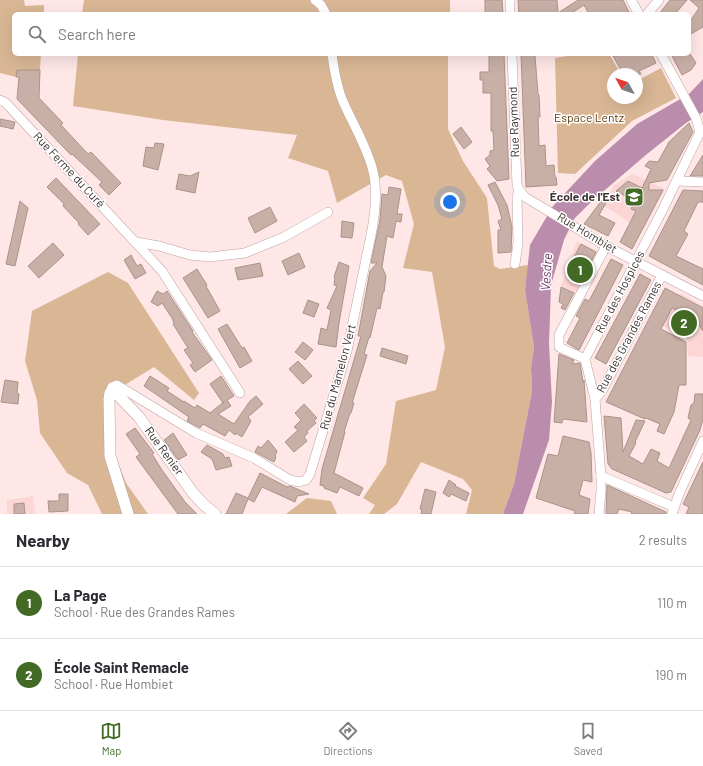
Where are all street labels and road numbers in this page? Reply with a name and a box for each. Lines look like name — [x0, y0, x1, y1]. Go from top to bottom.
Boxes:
street label: Rue Raymond — [505, 86, 521, 158]
street label: Rue Ferme du Curé — [31, 129, 108, 210]
street label: Rue Hombiet — [555, 209, 620, 255]
street label: Rue des Hospices — [591, 248, 647, 335]
street label: Rue des Grandes Rames — [593, 278, 664, 395]
street label: Rue du Mamelon Vert — [316, 322, 358, 431]
street label: Rue Renier — [143, 423, 187, 478]

